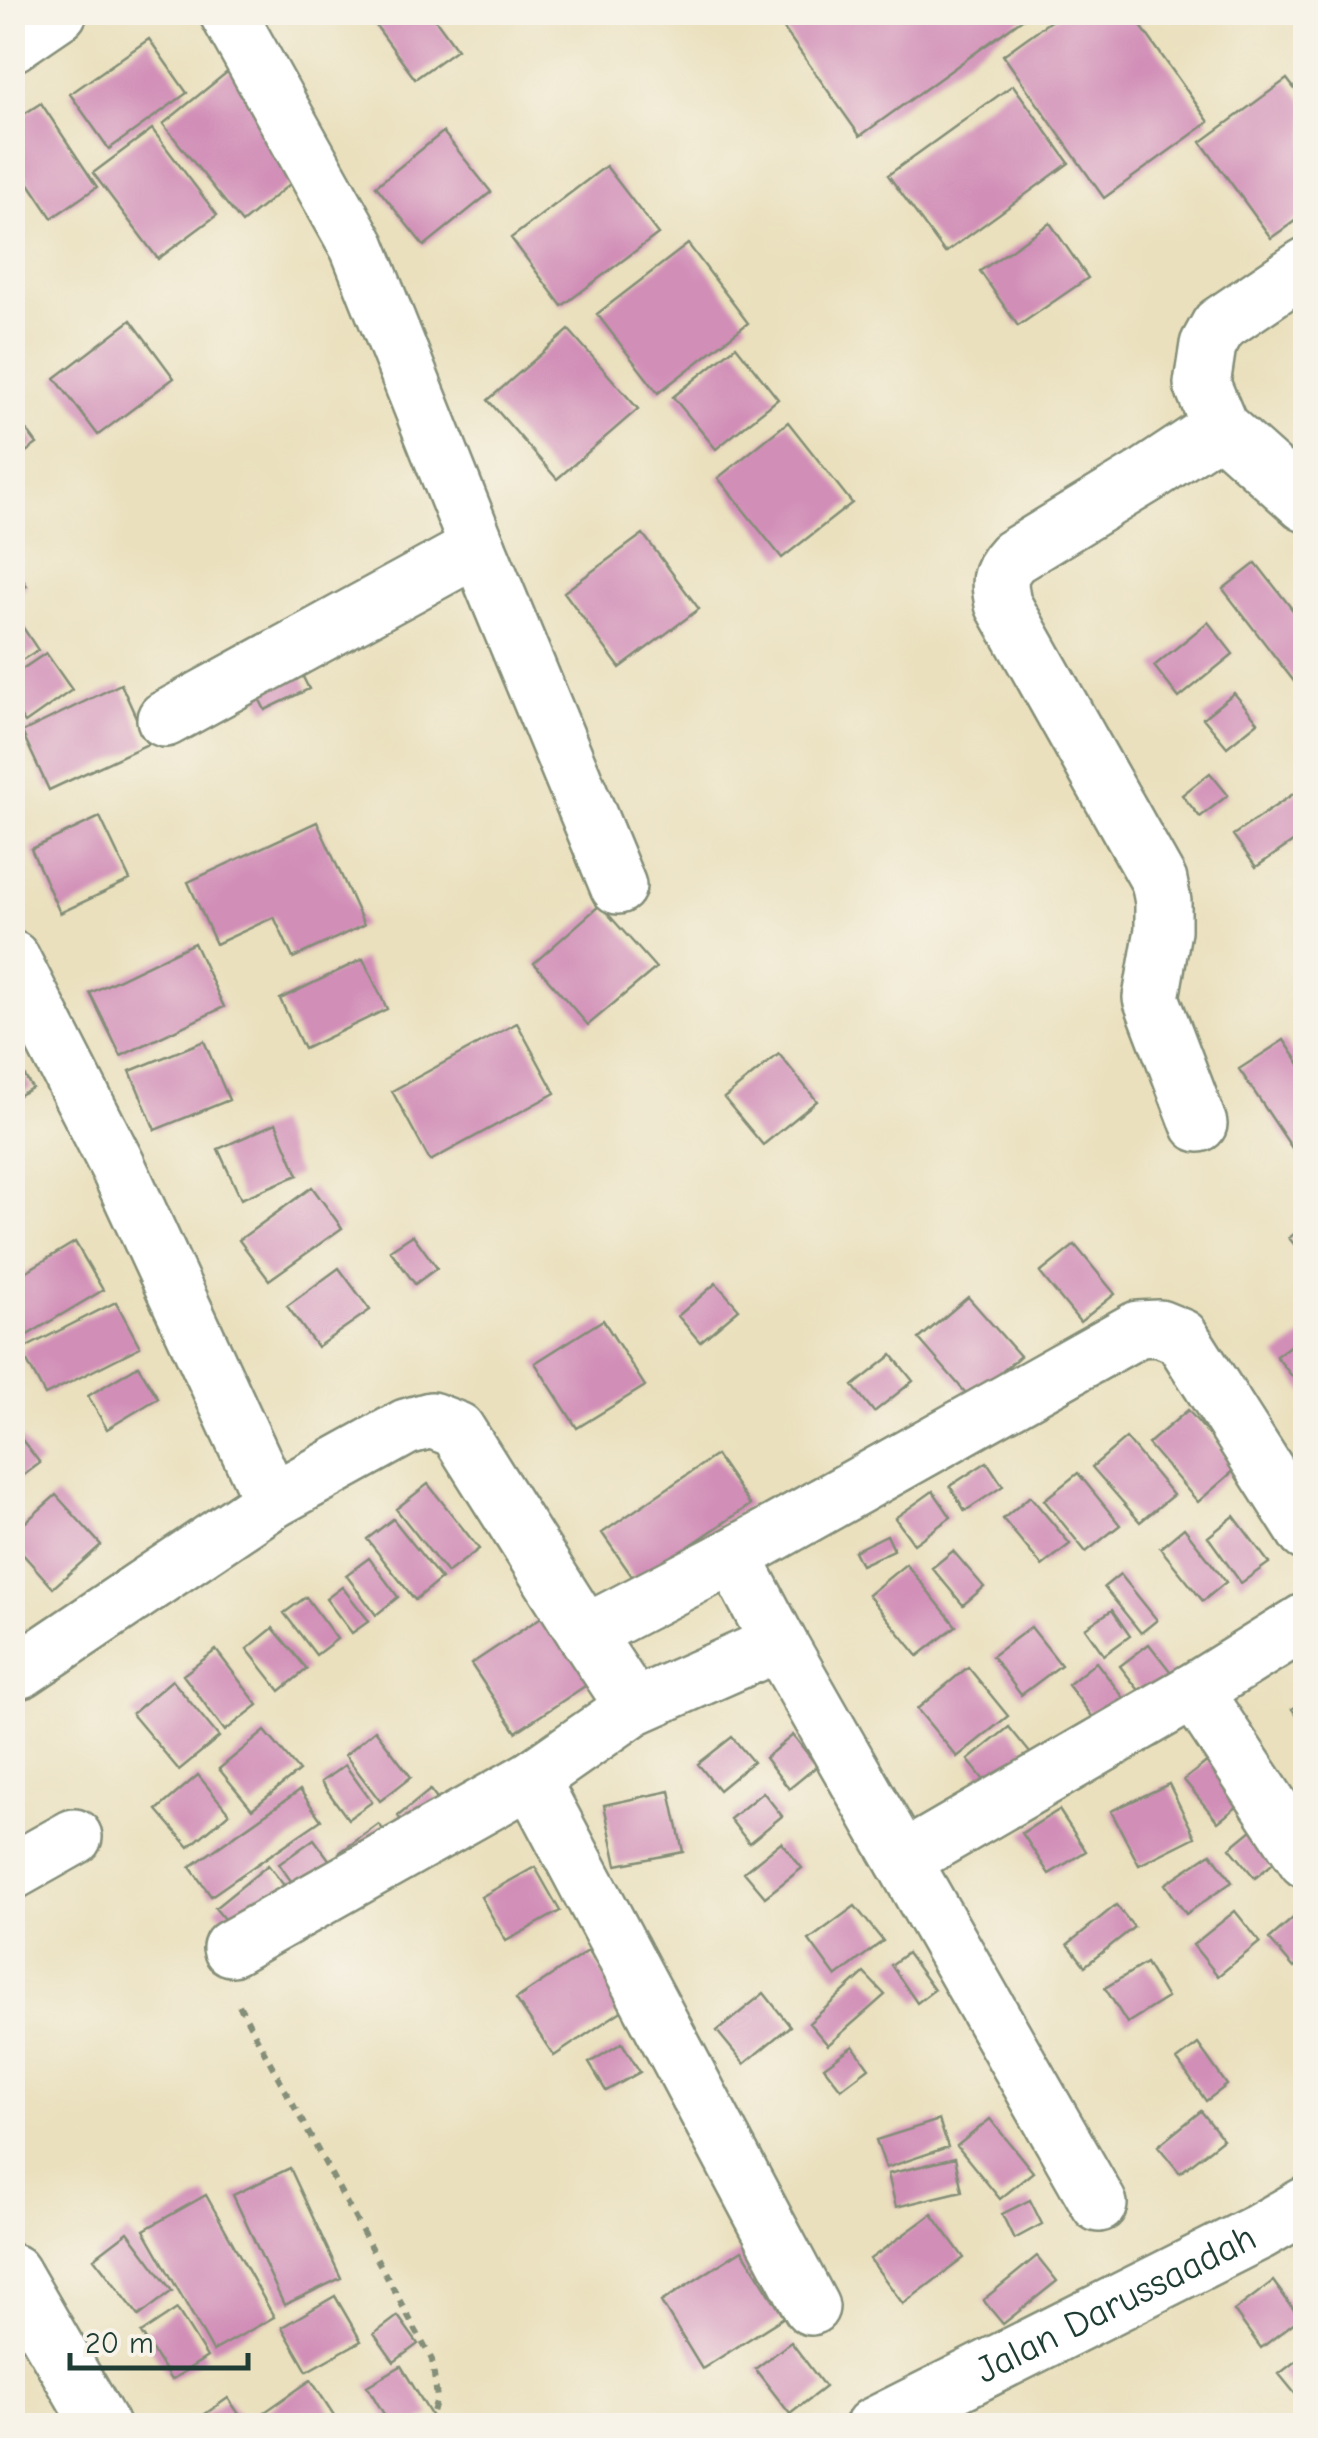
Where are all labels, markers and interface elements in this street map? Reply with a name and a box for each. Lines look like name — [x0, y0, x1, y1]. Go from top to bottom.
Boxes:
street label: Jalan Darussaadah — [969, 2215, 1263, 2393]
scale bar — [70, 2308, 248, 2370]
text: 20 m — [85, 2326, 154, 2361]

